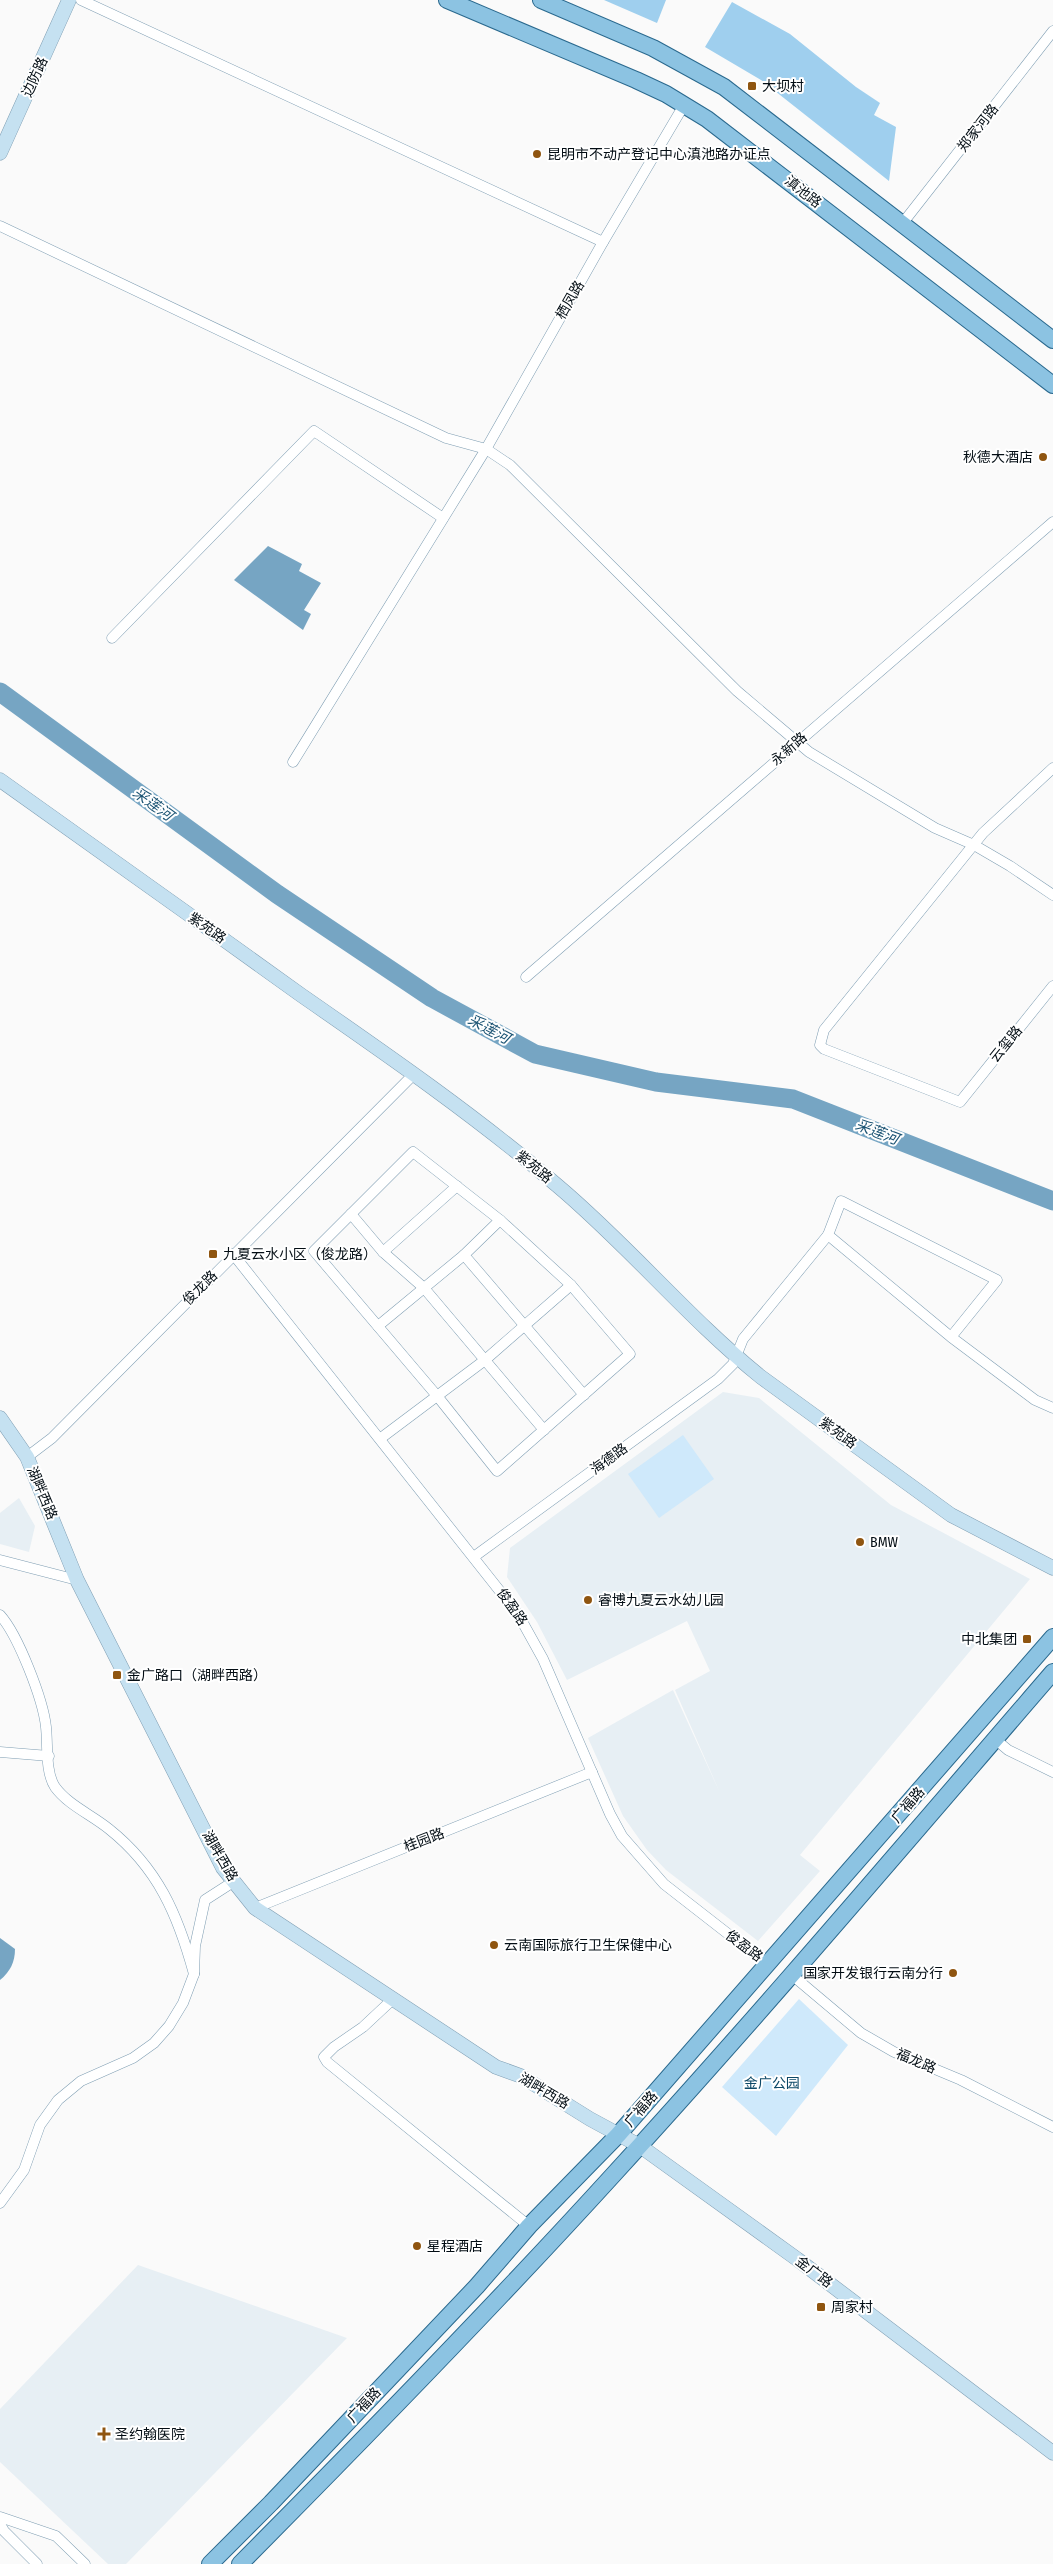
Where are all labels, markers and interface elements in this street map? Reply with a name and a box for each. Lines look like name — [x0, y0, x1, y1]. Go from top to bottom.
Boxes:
street label: 边防路 — [19, 54, 51, 100]
place label: 大坝村 — [762, 78, 804, 95]
marker: 大坝村 — [746, 80, 758, 92]
street label: 郑家河路 — [954, 101, 1002, 155]
place label: 昆明市不动产登记中心滇池路办证点 — [547, 146, 771, 163]
marker: 昆明市不动产登记中心滇池路办证点 — [531, 148, 543, 160]
street label: 滇池路 — [781, 172, 825, 212]
street label: 栖凤路 — [552, 278, 588, 322]
place label: 秋德大酒店 — [963, 449, 1033, 466]
marker: 秋德大酒店 — [1037, 451, 1049, 463]
street label: 永新路 — [768, 729, 810, 769]
water label: 采莲河 — [130, 783, 179, 826]
street label: 紫苑路 — [185, 909, 229, 947]
water label: 采莲河 — [465, 1010, 516, 1049]
street label: 云玺路 — [986, 1022, 1026, 1066]
water label: 采莲河 — [853, 1116, 904, 1150]
street label: 紫苑路 — [512, 1147, 556, 1187]
place label: 九夏云水小区（俊龙路） — [223, 1246, 377, 1263]
marker: 九夏云水小区（俊龙路） — [207, 1248, 219, 1260]
street label: 俊龙路 — [179, 1267, 221, 1309]
street label: 紫苑路 — [816, 1414, 860, 1452]
street label: 海德路 — [587, 1440, 631, 1478]
street label: 湖畔西路 — [23, 1464, 61, 1522]
place label: BMW — [870, 1534, 899, 1551]
marker: BMW — [854, 1536, 866, 1548]
street label: 俊盈路 — [493, 1585, 531, 1629]
place label: 睿博九夏云水幼儿园 — [598, 1592, 724, 1609]
marker: 睿博九夏云水幼儿园 — [582, 1594, 594, 1606]
place label: 中北集团 — [961, 1631, 1017, 1648]
marker: 中北集团 — [1021, 1633, 1033, 1645]
place label: 金广路口（湖畔西路） — [127, 1667, 267, 1684]
marker: 金广路口（湖畔西路） — [111, 1669, 123, 1681]
street label: 广福路 — [888, 1784, 928, 1826]
street label: 桂园路 — [401, 1825, 447, 1855]
street label: 湖畔西路 — [199, 1828, 241, 1884]
street label: 俊盈路 — [722, 1927, 766, 1965]
place label: 云南国际旅行卫生保健中心 — [504, 1937, 672, 1954]
marker: 云南国际旅行卫生保健中心 — [488, 1939, 500, 1951]
place label: 国家开发银行云南分行 — [803, 1965, 943, 1982]
marker: 国家开发银行云南分行 — [947, 1967, 959, 1979]
street label: 福龙路 — [893, 2045, 939, 2077]
street label: 湖畔西路 — [516, 2069, 572, 2113]
park label: 金广公园 — [744, 2075, 800, 2092]
street label: 广福路 — [621, 2088, 661, 2130]
place label: 星程酒店 — [427, 2238, 483, 2255]
marker: 星程酒店 — [411, 2240, 423, 2252]
street label: 金广路 — [792, 2253, 836, 2291]
place label: 周家村 — [831, 2299, 873, 2316]
marker: 周家村 — [815, 2301, 827, 2313]
street label: 广福路 — [343, 2384, 385, 2426]
place label: 圣约翰医院 — [115, 2426, 185, 2443]
marker: 圣约翰医院 — [97, 2427, 111, 2441]

